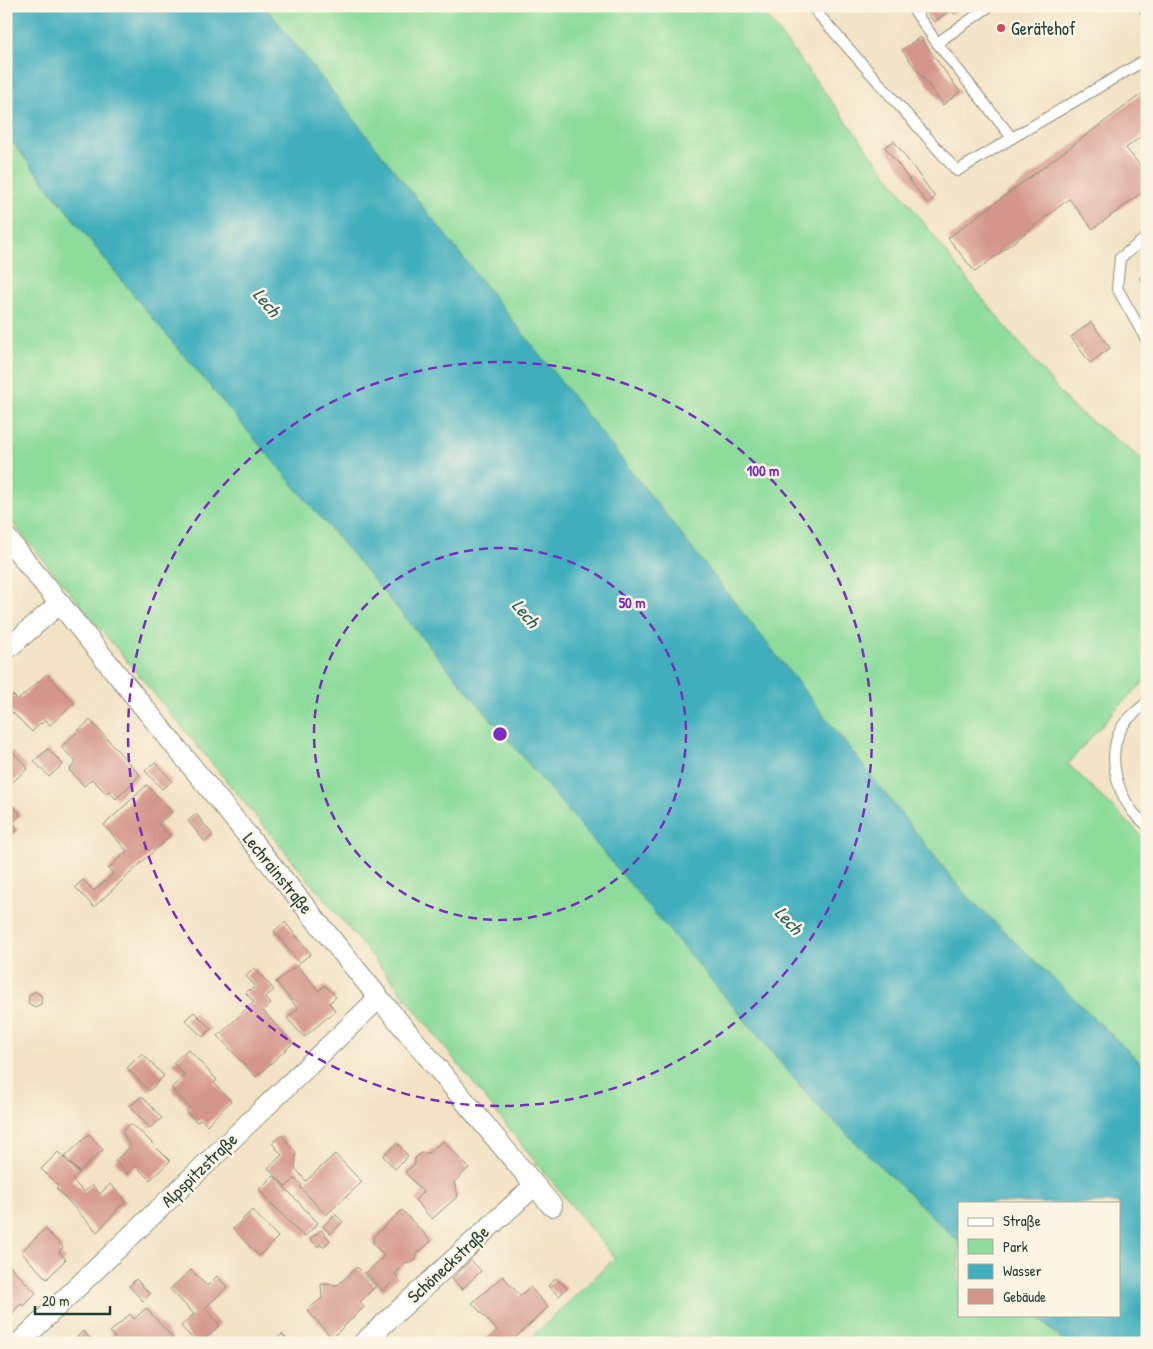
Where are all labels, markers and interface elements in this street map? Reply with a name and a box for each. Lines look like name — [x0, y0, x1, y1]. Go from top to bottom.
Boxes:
place label: Gerätehof — [1011, 16, 1076, 41]
marker: Gerätehof — [995, 22, 1007, 34]
water label: Lech — [247, 282, 288, 323]
text: 100 m — [747, 460, 779, 481]
text: 50 m — [619, 592, 645, 613]
water label: Lech — [506, 593, 547, 634]
centre of rings — [491, 725, 509, 743]
street label: Lechrainstraße — [237, 827, 319, 919]
water label: Lech — [769, 900, 810, 941]
street label: Alpspitzstraße — [155, 1127, 243, 1213]
legend — [958, 1202, 1120, 1316]
text: Straße — [1003, 1210, 1041, 1231]
street label: Schöneckstraße — [402, 1220, 494, 1308]
text: Park — [1003, 1236, 1028, 1257]
text: Wasser — [1003, 1260, 1042, 1281]
scale bar — [35, 1284, 110, 1316]
text: Gebäude — [1003, 1286, 1046, 1307]
text: 20 m — [42, 1290, 69, 1311]

